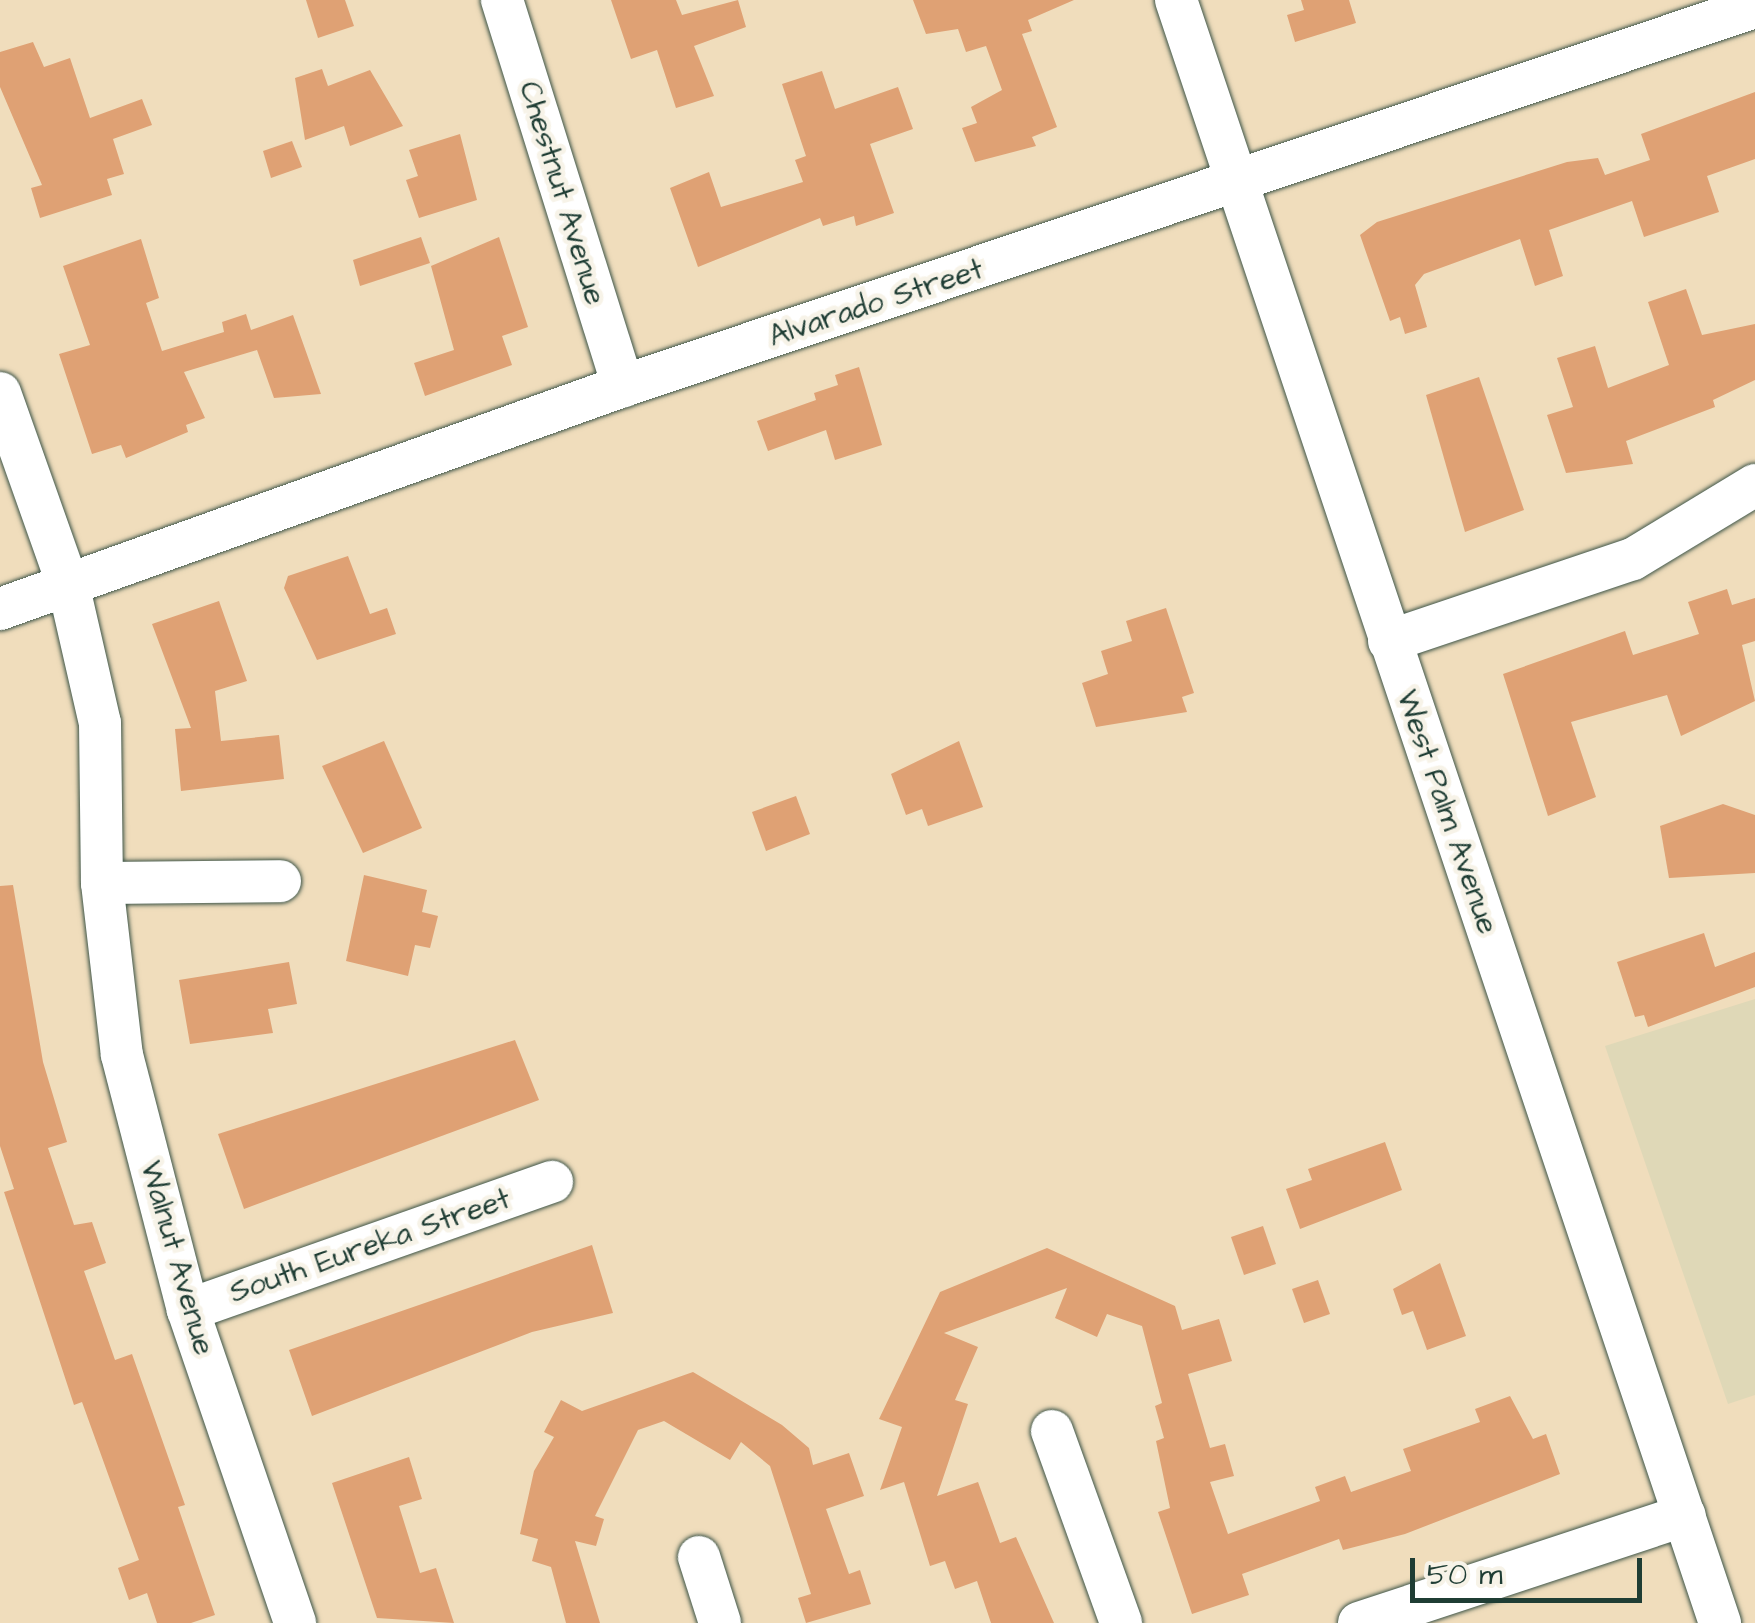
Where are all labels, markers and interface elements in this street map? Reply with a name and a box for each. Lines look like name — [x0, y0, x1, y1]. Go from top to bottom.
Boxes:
street label: Chestnut Avenue — [511, 77, 613, 309]
street label: Alvarado Street — [764, 251, 988, 355]
street label: West Palm Avenue — [1388, 685, 1506, 939]
street label: Walnut Avenue — [132, 1157, 222, 1359]
street label: South Eureka Street — [225, 1181, 515, 1311]
scale bar — [1415, 1538, 1648, 1600]
text: 50 m — [1427, 1554, 1503, 1596]

